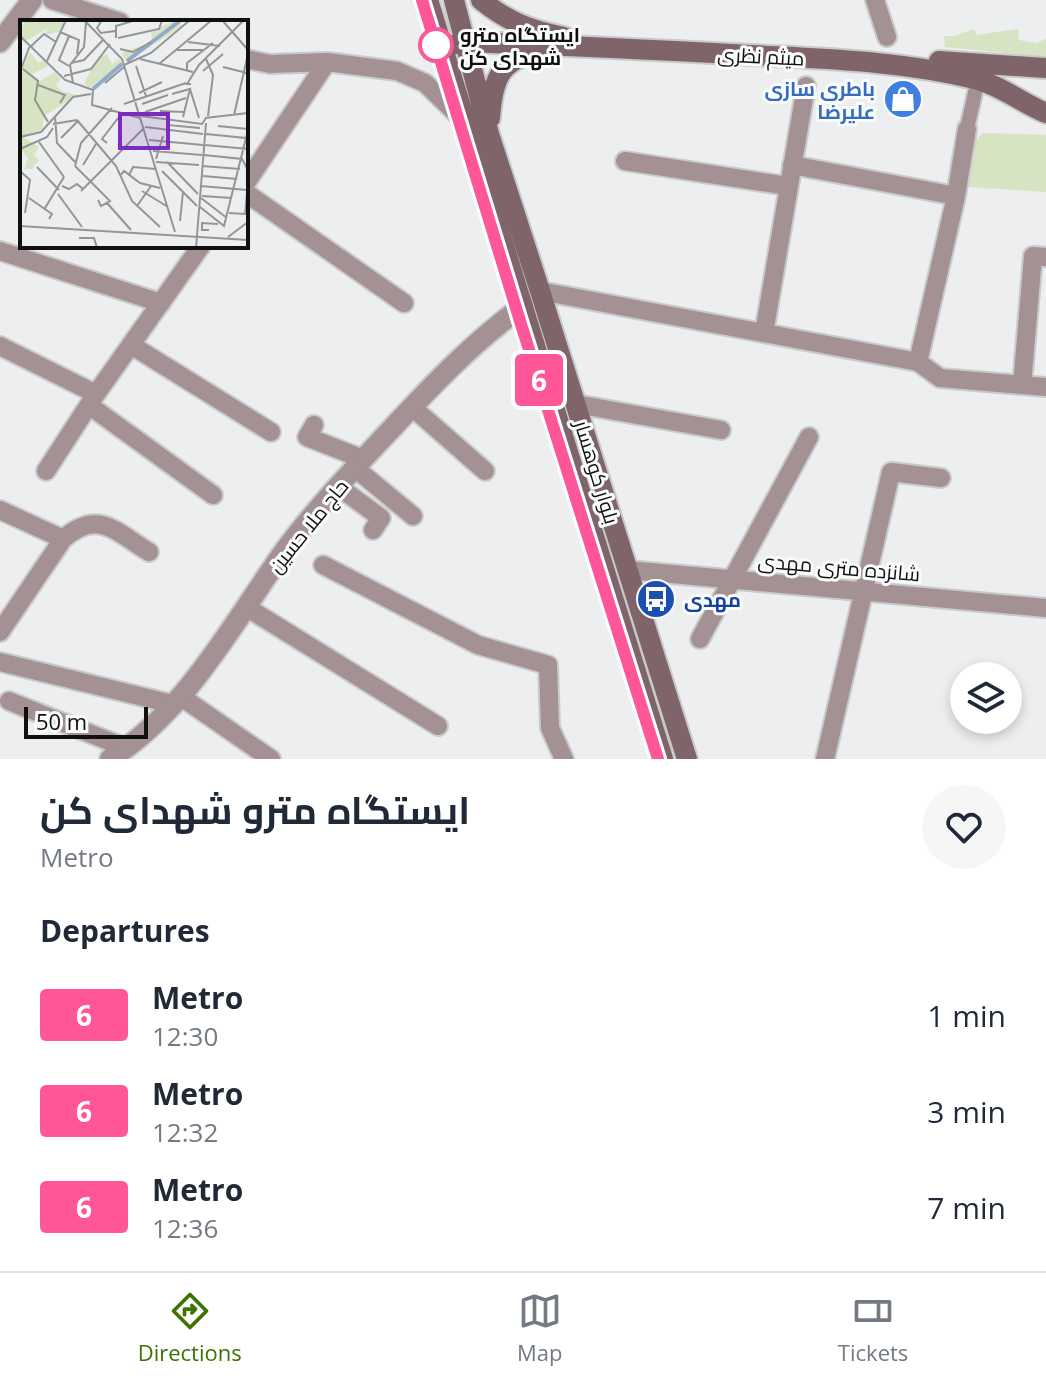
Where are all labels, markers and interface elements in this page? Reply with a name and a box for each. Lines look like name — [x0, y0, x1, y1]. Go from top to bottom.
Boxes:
inset map — [20, 20, 248, 248]
place label: ایستگاه مترو شهدای کن — [460, 21, 580, 71]
marker: ایستگاه مترو شهدای کن — [419, 28, 453, 62]
street label: میثم نظری — [717, 40, 805, 73]
place label: باطری سازی علیرضا — [764, 75, 875, 125]
shop icon: باطری سازی علیرضا — [882, 78, 924, 120]
line badge: 6 — [513, 354, 565, 406]
text: 6 — [531, 361, 547, 399]
street label: بلوار کوهسار — [568, 416, 626, 527]
street label: حاج ملا حسین — [262, 473, 355, 579]
street label: شانزده متری مهدی — [757, 546, 921, 588]
bus stop icon: مهدی — [635, 578, 677, 620]
place label: مهدی — [684, 586, 741, 613]
map controls — [950, 662, 1022, 734]
button: layers — [950, 662, 1022, 734]
scale bar — [24, 703, 148, 739]
text: 50 m — [36, 706, 87, 736]
text: ایستگاه مترو شهدای کن — [40, 783, 470, 835]
button: heart — [922, 785, 1006, 869]
text: Metro — [40, 839, 114, 875]
text: Departures — [40, 910, 210, 951]
text: Metro — [152, 977, 243, 1018]
text: 1 min — [927, 995, 1006, 1036]
text: 6 — [76, 996, 92, 1034]
text: 12:30 — [152, 1018, 218, 1054]
text: Metro — [152, 1073, 243, 1114]
text: 3 min — [927, 1091, 1006, 1132]
text: 6 — [76, 1092, 92, 1130]
text: 12:32 — [152, 1114, 218, 1150]
text: Metro — [152, 1169, 243, 1210]
text: 7 min — [927, 1187, 1006, 1228]
text: 6 — [76, 1188, 92, 1226]
text: 12:36 — [152, 1210, 218, 1246]
tab: Directions — [138, 1289, 242, 1367]
tab: Map — [517, 1289, 563, 1367]
tab: Tickets — [838, 1289, 908, 1367]

